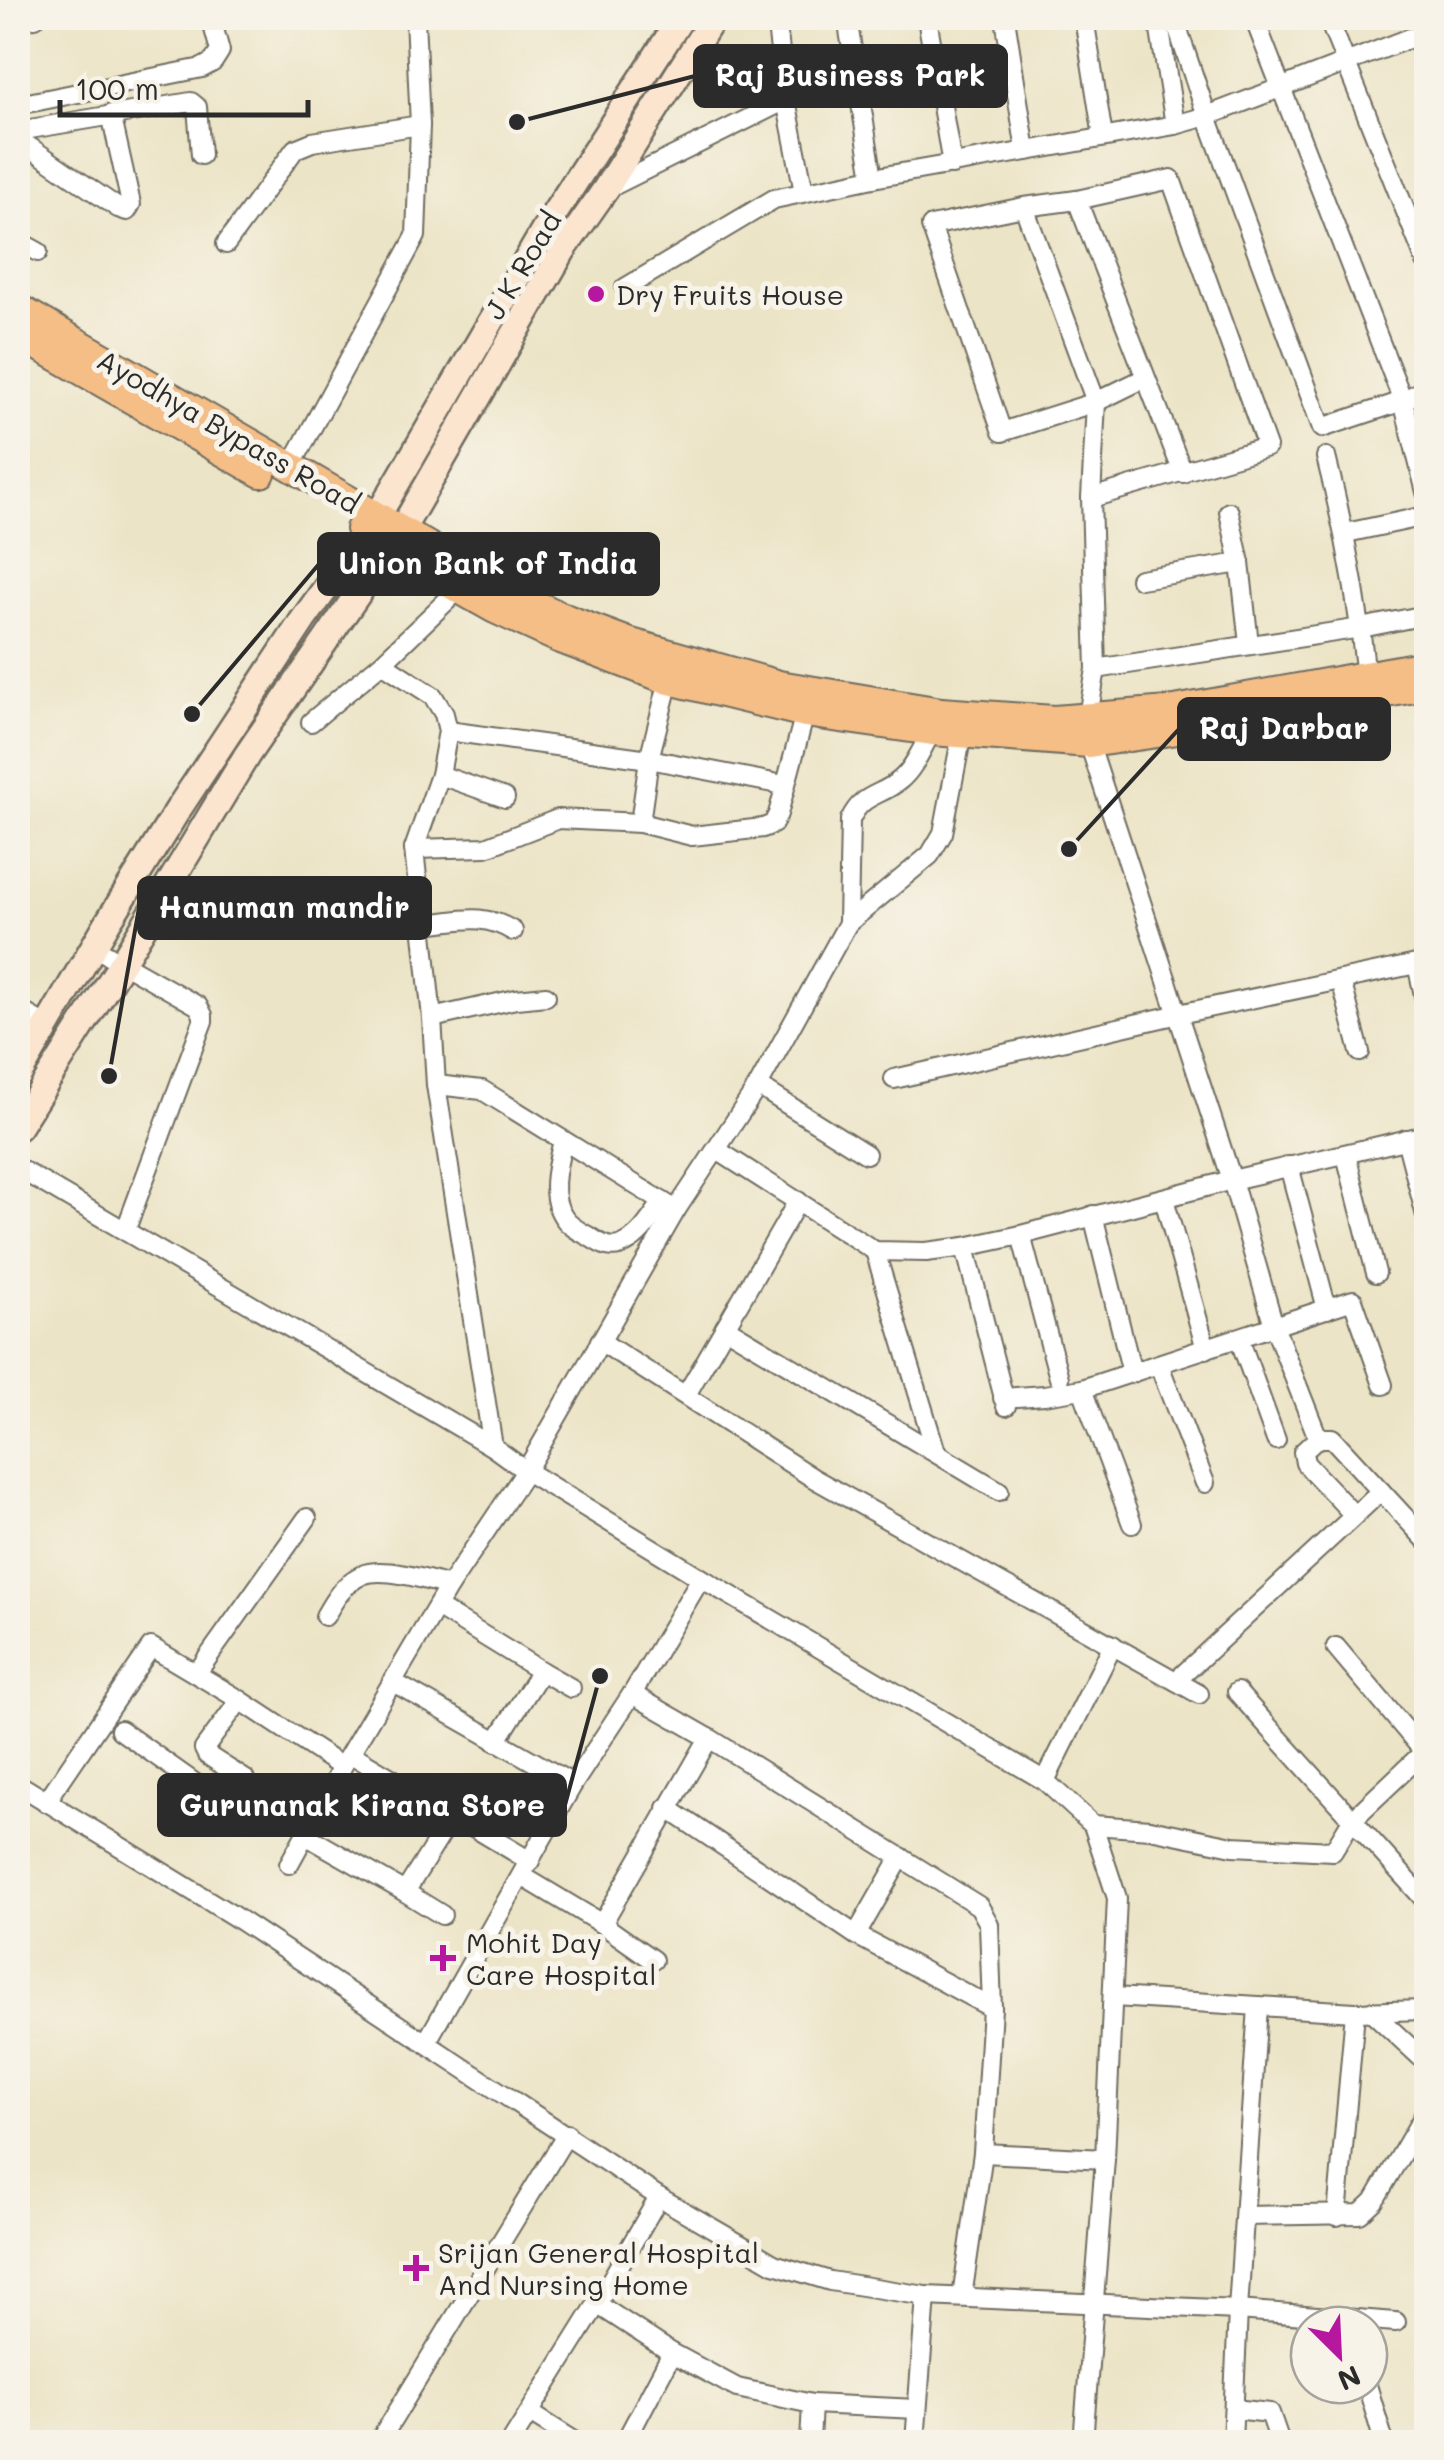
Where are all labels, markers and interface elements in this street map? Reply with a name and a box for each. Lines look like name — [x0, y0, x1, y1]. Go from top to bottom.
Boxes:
callout: Raj Business Park — [695, 46, 1006, 106]
text: Raj Business Park — [715, 54, 985, 94]
scale bar — [60, 55, 308, 117]
text: 100 m — [75, 68, 159, 108]
street label: J K Road — [476, 204, 568, 326]
place label: Dry Fruits House — [616, 276, 844, 312]
marker: Dry Fruits House — [585, 283, 607, 305]
street label: Ayodhya Bypass Road — [91, 341, 367, 521]
callout: Union Bank of India — [319, 534, 658, 594]
text: Union Bank of India — [338, 542, 638, 582]
callout: Raj Darbar — [1179, 699, 1389, 759]
text: Raj Darbar — [1199, 707, 1369, 747]
callout: Hanuman mandir — [139, 878, 430, 938]
text: Hanuman mandir — [158, 886, 410, 926]
callout: Gurunanak Kirana Store — [159, 1775, 565, 1835]
text: Gurunanak Kirana Store — [179, 1784, 545, 1824]
place label: Mohit Day Care Hospital — [466, 1924, 657, 1992]
marker: Mohit Day Care Hospital — [430, 1945, 456, 1971]
place label: Srijan General Hospital And Nursing Home — [438, 2234, 759, 2302]
marker: Srijan General Hospital And Nursing Home — [403, 2255, 429, 2281]
north arrow — [1289, 2305, 1389, 2405]
text: N — [1333, 2358, 1367, 2400]

